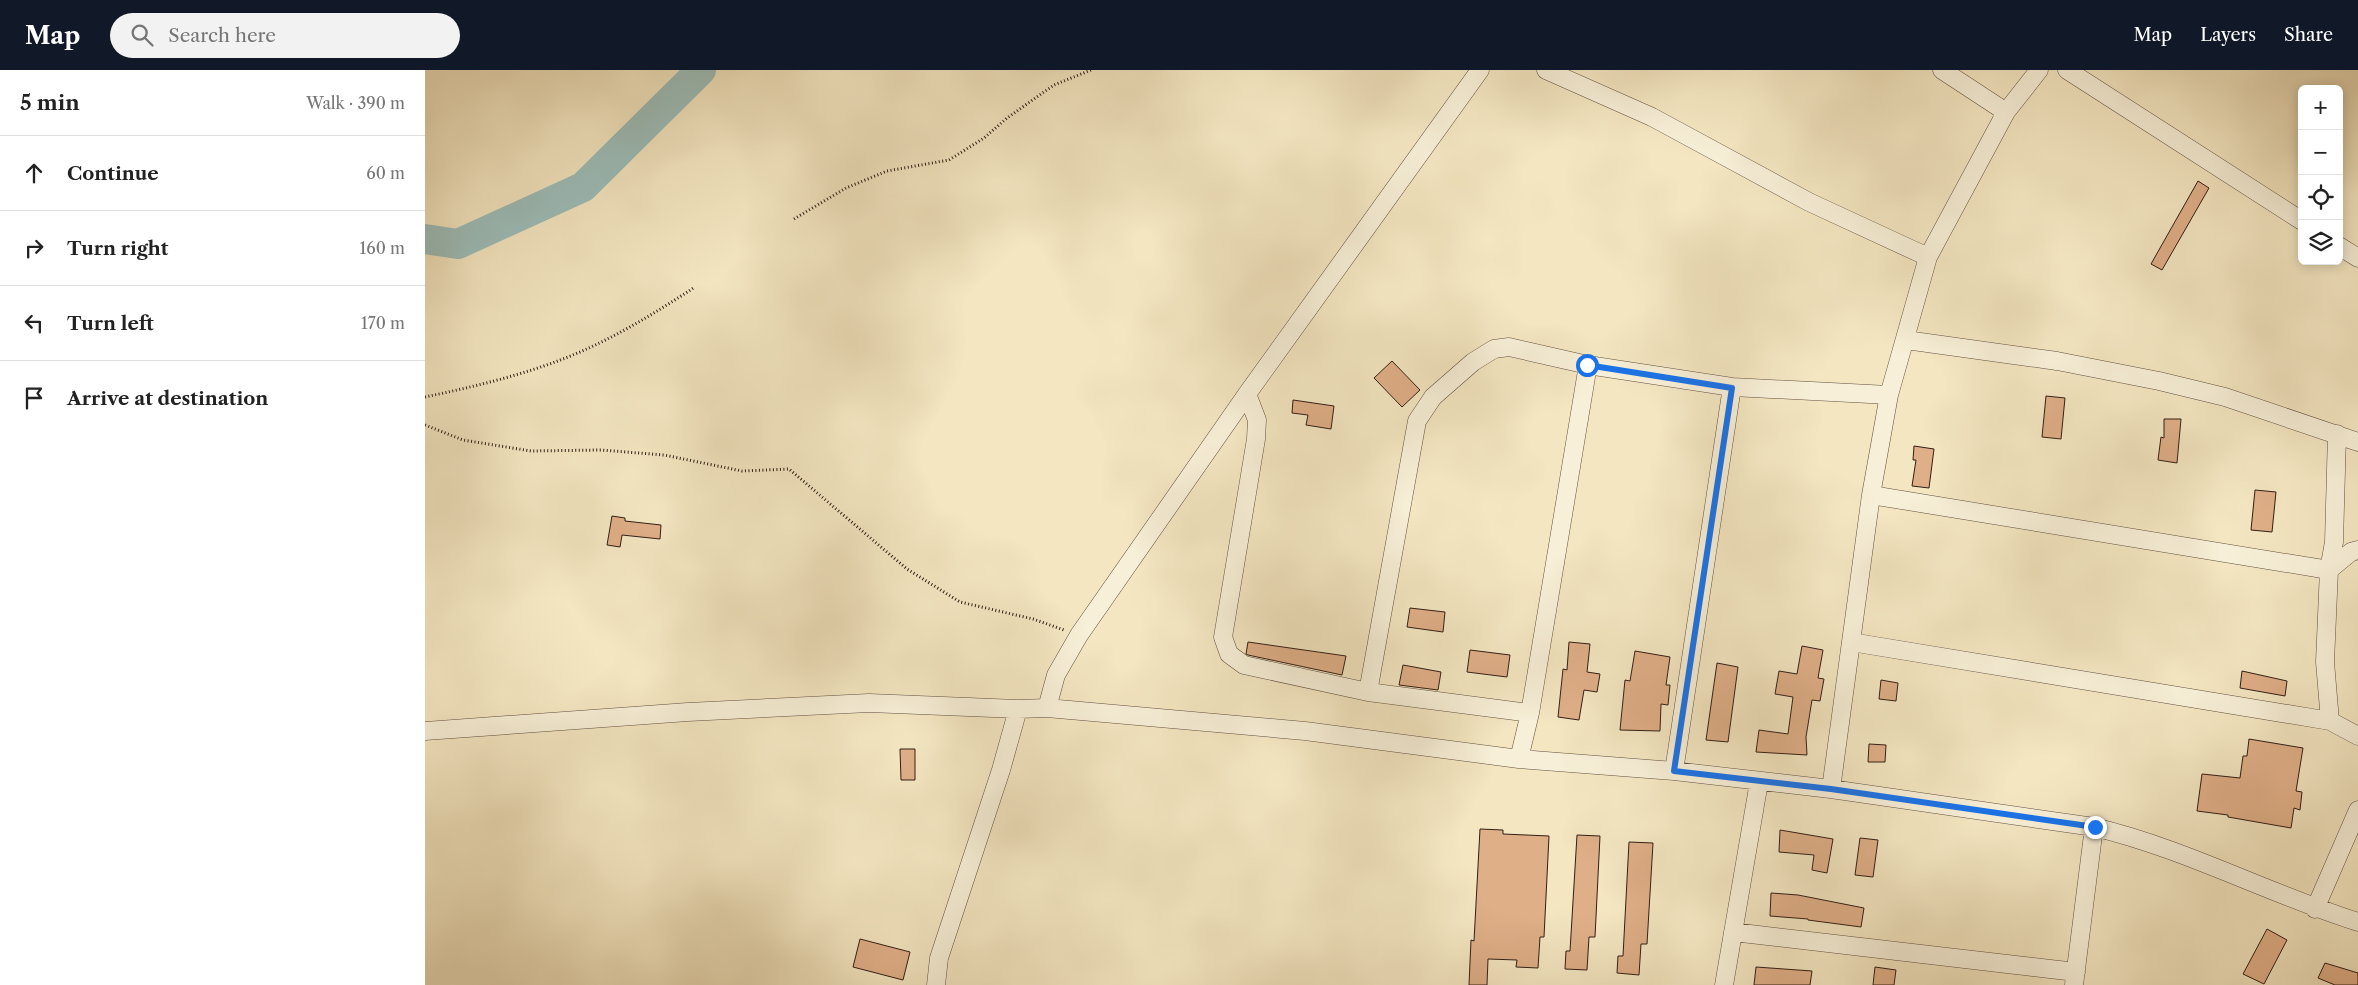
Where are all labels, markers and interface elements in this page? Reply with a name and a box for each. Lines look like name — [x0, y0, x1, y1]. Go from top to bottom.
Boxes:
search box — [110, 13, 460, 58]
text: Map — [25, 21, 80, 50]
icon: search — [128, 21, 156, 49]
text: Search here — [168, 24, 276, 47]
text: Map — [2134, 24, 2172, 46]
text: Layers — [2200, 24, 2256, 46]
text: Share — [2284, 24, 2333, 46]
map controls — [2298, 85, 2343, 265]
button: + — [2298, 85, 2343, 130]
text: 5 min — [20, 90, 80, 115]
text: Walk · 390 m — [306, 93, 405, 113]
button: − — [2298, 130, 2343, 175]
icon: ahead — [20, 159, 48, 187]
text: Continue — [67, 162, 159, 185]
text: 60 m — [366, 163, 405, 183]
button: locate — [2298, 175, 2343, 220]
button: layers — [2298, 220, 2343, 265]
icon: right — [20, 234, 48, 262]
text: Turn right — [67, 237, 168, 260]
text: 160 m — [360, 238, 405, 258]
icon: left — [20, 309, 48, 337]
text: Turn left — [67, 312, 154, 335]
text: 170 m — [361, 313, 405, 333]
route start — [1576, 354, 1599, 377]
icon: arrive — [20, 384, 48, 412]
text: Arrive at destination — [67, 387, 268, 410]
route end — [2084, 816, 2107, 839]

